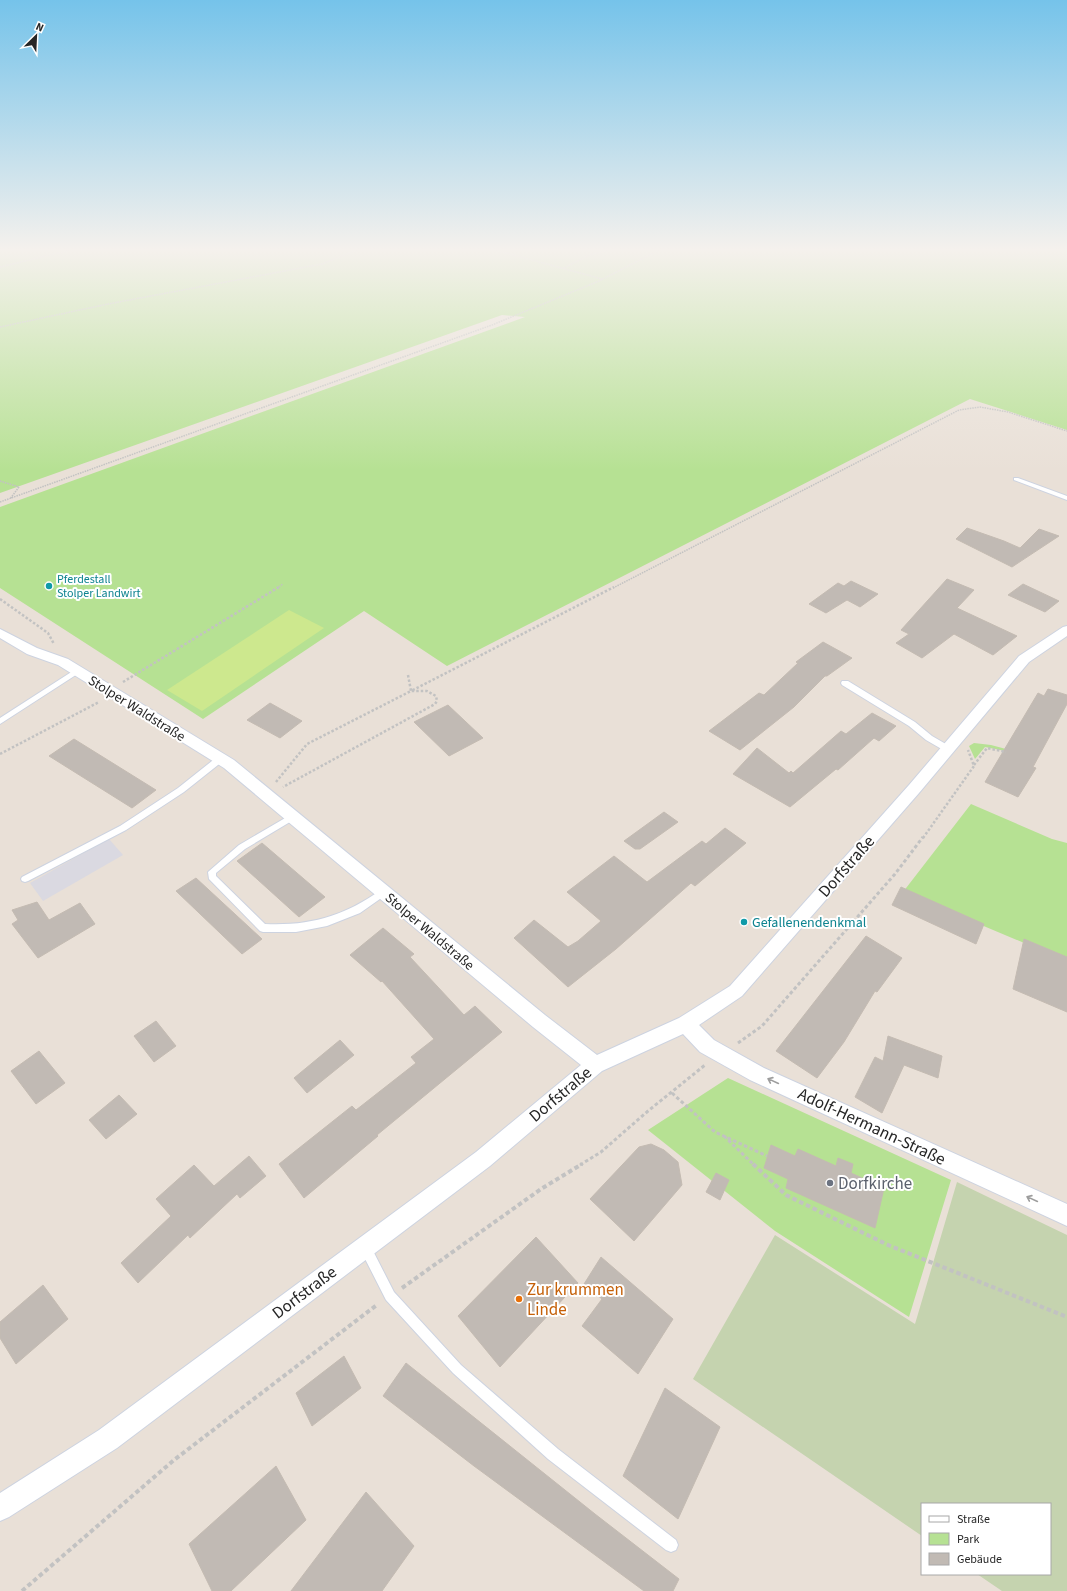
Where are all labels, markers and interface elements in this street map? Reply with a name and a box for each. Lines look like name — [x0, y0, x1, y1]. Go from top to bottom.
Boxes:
north arrow — [16, 16, 56, 56]
text: N — [33, 19, 46, 36]
place label: Pferdestall Stolper Landwirt — [57, 571, 141, 602]
marker: Pferdestall Stolper Landwirt — [44, 581, 54, 591]
street label: Stolper Waldstraße — [84, 671, 189, 747]
street label: Dorfstraße — [813, 830, 881, 903]
street label: Stolper Waldstraße — [380, 888, 478, 975]
place label: Gefallenendenkmal — [752, 913, 867, 933]
marker: Gefallenendenkmal — [739, 917, 749, 927]
street label: Dorfstraße — [524, 1061, 597, 1128]
one-way arrow — [768, 1077, 780, 1084]
street label: Adolf-Hermann-Straße — [794, 1082, 949, 1172]
place label: Dorfkirche — [838, 1172, 912, 1196]
marker: Dorfkirche — [825, 1178, 835, 1188]
one-way arrow — [1026, 1195, 1038, 1202]
street label: Dorfstraße — [267, 1261, 342, 1325]
place label: Zur krummen Linde — [527, 1278, 624, 1322]
marker: Zur krummen Linde — [514, 1294, 524, 1304]
legend — [921, 1503, 1051, 1575]
text: Straße — [957, 1511, 990, 1528]
text: Park — [957, 1531, 979, 1548]
text: Gebäude — [957, 1551, 1002, 1568]

